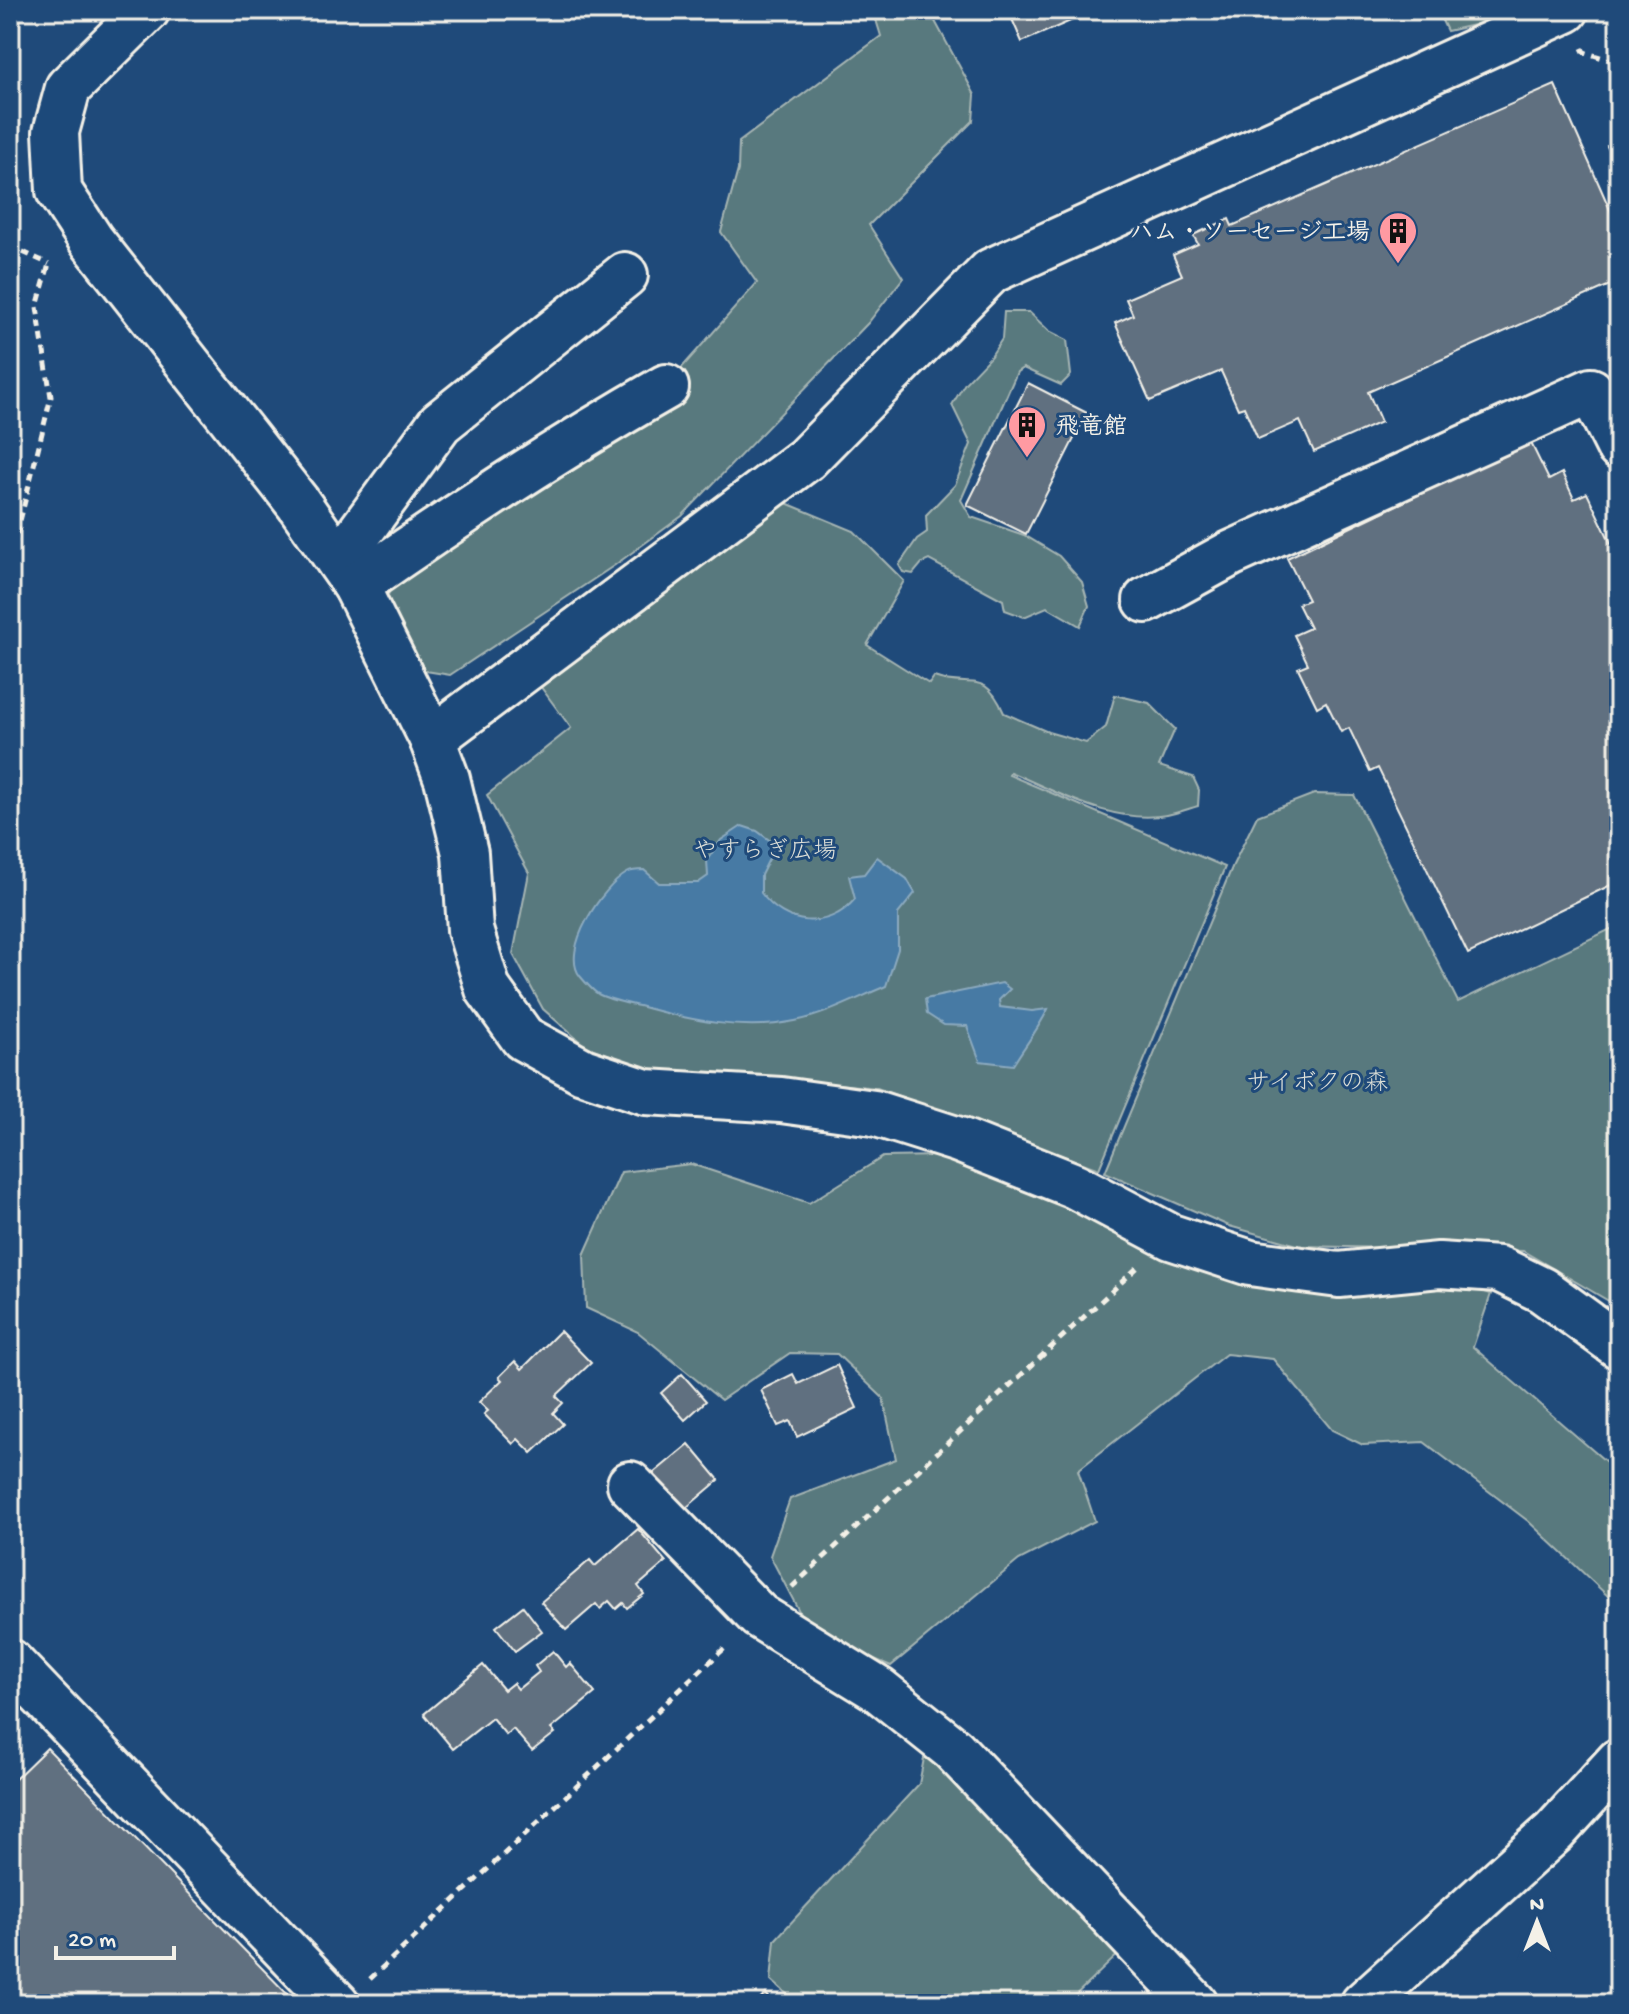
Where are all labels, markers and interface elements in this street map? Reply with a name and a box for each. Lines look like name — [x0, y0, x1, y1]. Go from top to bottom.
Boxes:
building icon: ハム・ソーセージ工場 — [1377, 210, 1419, 265]
place label: ハム・ソーセージ工場 — [1130, 220, 1370, 249]
building icon: 飛竜館 — [1006, 404, 1048, 459]
place label: 飛竜館 — [1055, 413, 1127, 443]
park label: やすらぎ広場 — [693, 837, 837, 867]
park label: サイボクの森 — [1246, 1069, 1388, 1099]
north arrow — [1497, 1882, 1577, 1962]
text: N — [1530, 1893, 1544, 1919]
scale bar — [56, 1910, 174, 1960]
text: 20 m — [68, 1927, 116, 1956]

